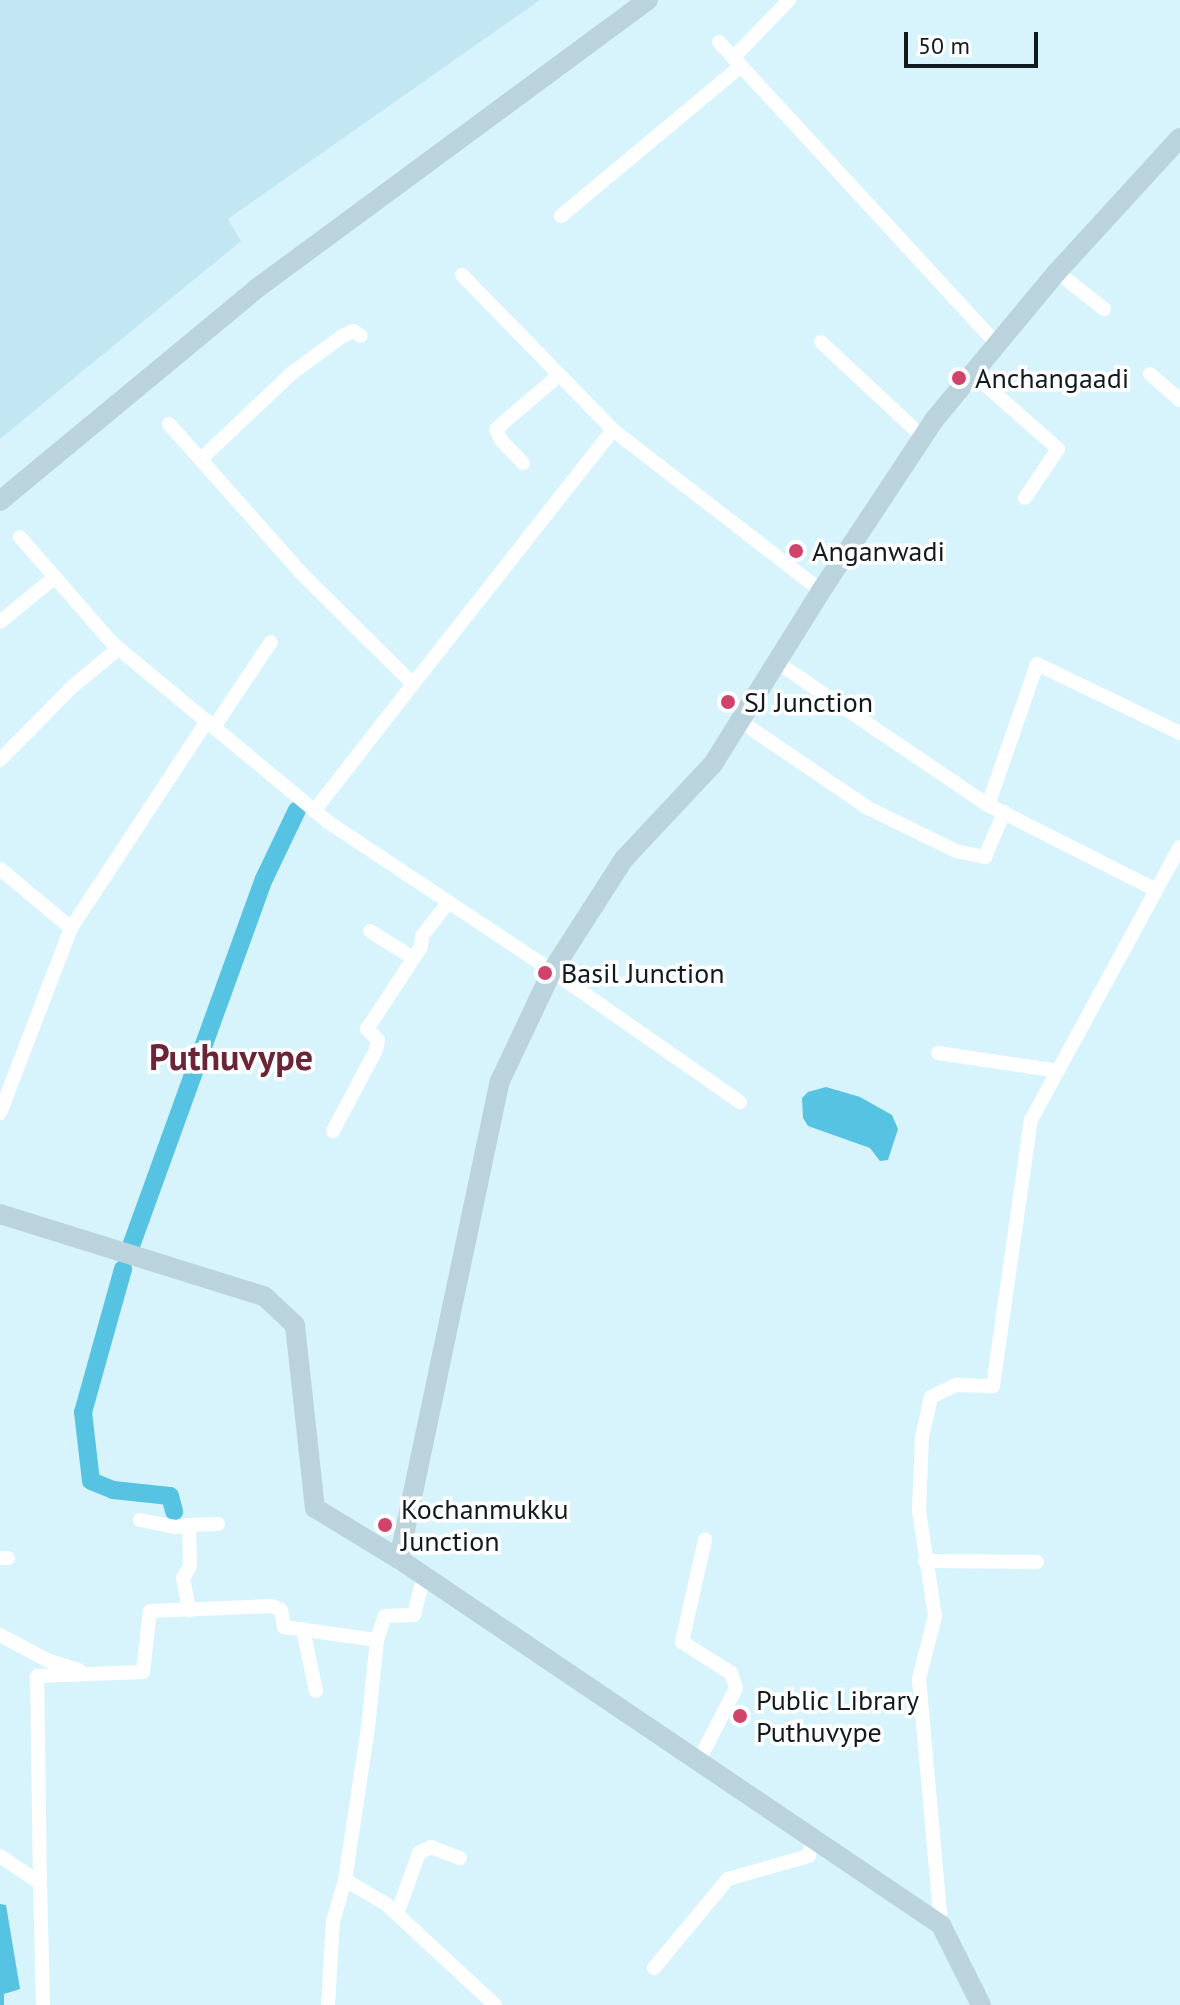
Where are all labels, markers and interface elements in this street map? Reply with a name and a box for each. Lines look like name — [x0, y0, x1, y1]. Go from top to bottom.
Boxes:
scale bar — [908, 16, 1042, 66]
text: 50 m — [918, 30, 970, 61]
place label: Anchangaadi — [975, 361, 1129, 395]
marker: Anchangaadi — [950, 369, 968, 387]
place label: Anganwadi — [812, 534, 945, 568]
marker: Anganwadi — [787, 542, 805, 560]
place label: SJ Junction — [744, 685, 873, 719]
marker: SJ Junction — [719, 693, 737, 711]
place label: Basil Junction — [561, 956, 725, 990]
marker: Basil Junction — [536, 964, 554, 982]
district label: Puthuvype — [149, 1035, 313, 1079]
place label: Kochanmukku Junction — [401, 1492, 569, 1558]
marker: Kochanmukku Junction — [376, 1516, 394, 1534]
place label: Public Library Puthuvype — [756, 1683, 920, 1749]
marker: Public Library Puthuvype — [731, 1707, 749, 1725]

